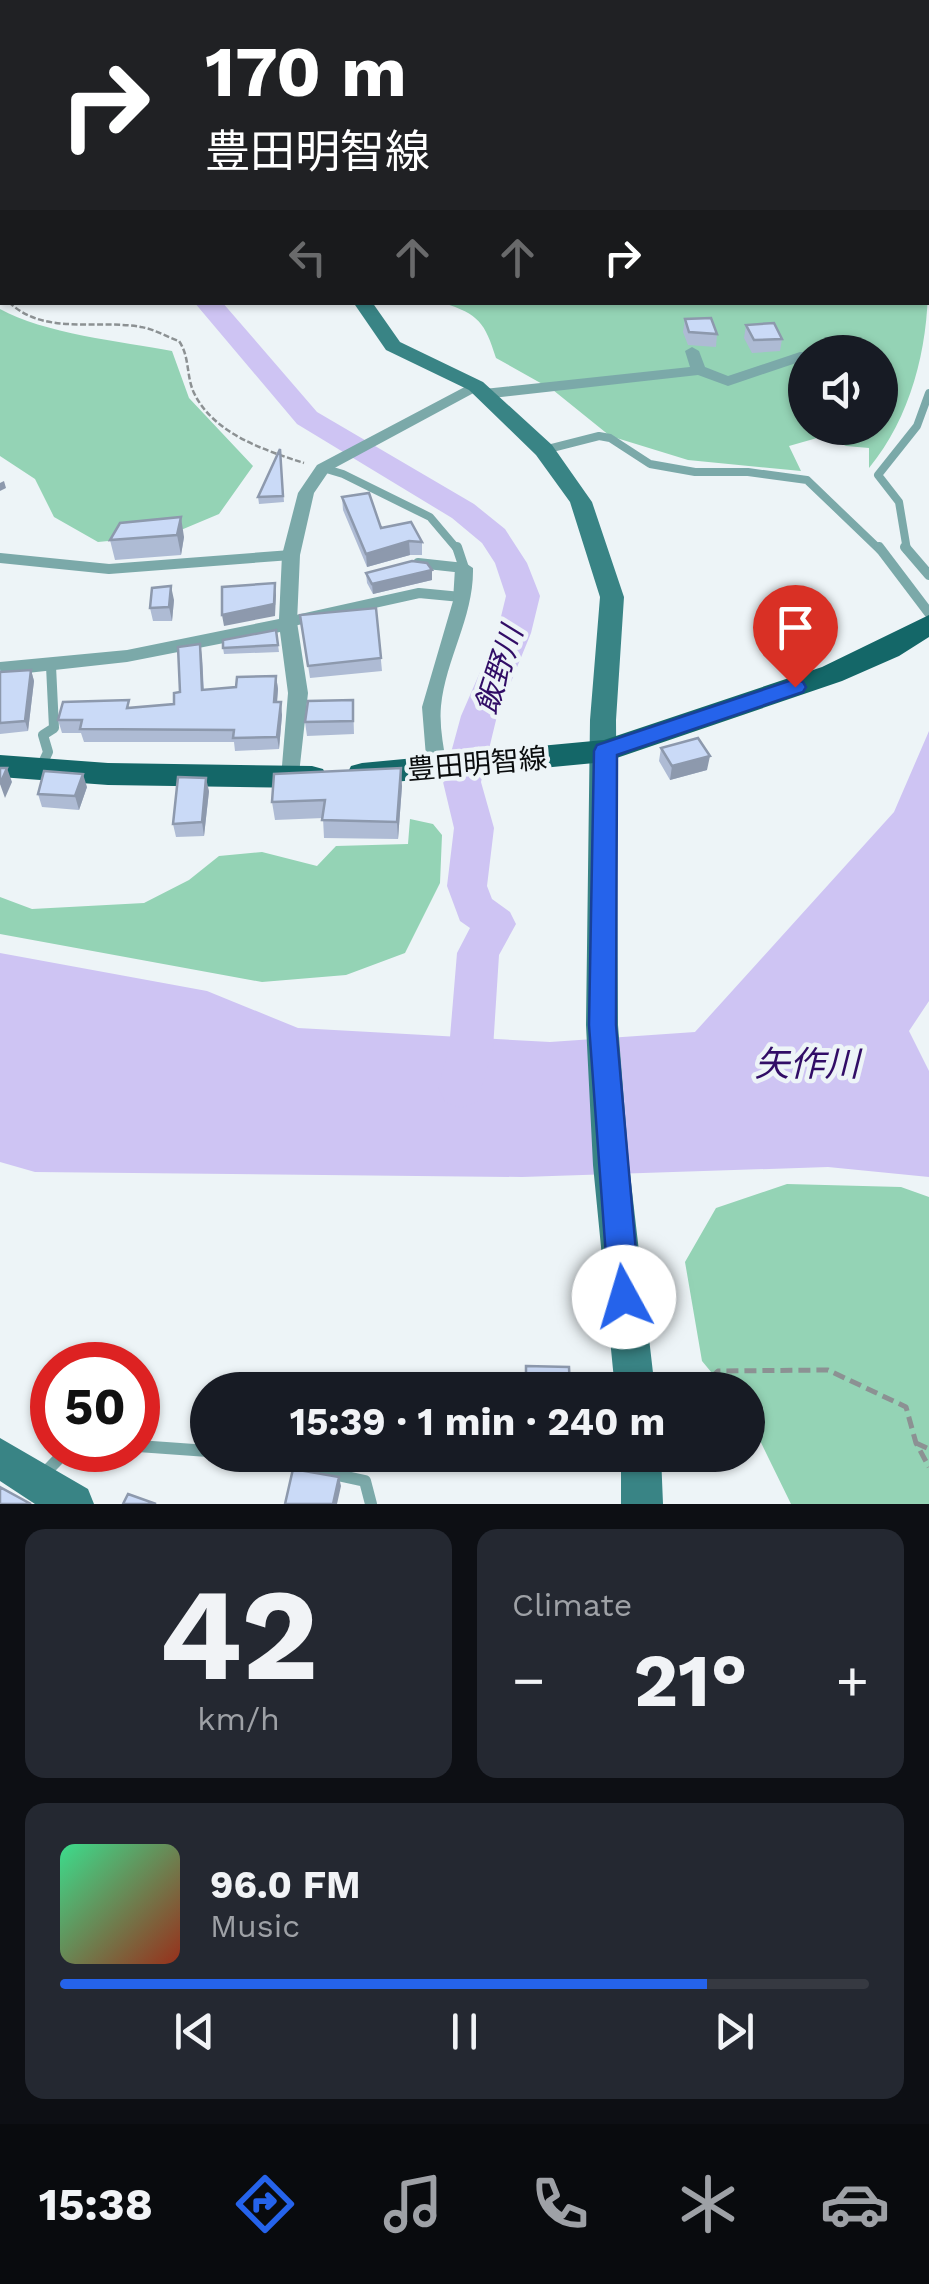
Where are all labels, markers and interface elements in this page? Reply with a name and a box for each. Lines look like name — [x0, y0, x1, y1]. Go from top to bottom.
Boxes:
text: 170 m — [205, 31, 407, 113]
icon: right — [40, 40, 170, 170]
text: 豊田明智線 — [205, 125, 430, 178]
icon: left — [280, 230, 335, 285]
icon: ahead — [385, 230, 440, 285]
icon: ahead — [490, 230, 545, 285]
icon: right — [595, 230, 650, 285]
map controls — [788, 335, 898, 445]
button: sound — [788, 335, 898, 445]
pin — [753, 585, 838, 688]
icon: arrive — [768, 600, 823, 655]
water label: 飯野川 — [468, 619, 530, 718]
street label: 豊田明智線 — [406, 741, 548, 787]
water label: 矢作川 — [754, 1043, 863, 1085]
position arrow — [572, 1245, 676, 1349]
speed limit sign: 50 — [30, 1342, 160, 1472]
text: 15:39 · 1 min · 240 m — [290, 1400, 665, 1444]
text: 42 — [159, 1558, 318, 1711]
text: Climate — [512, 1586, 632, 1624]
text: 21° — [633, 1636, 748, 1724]
text: − — [512, 1648, 545, 1712]
text: + — [836, 1648, 869, 1712]
text: km/h — [197, 1700, 280, 1738]
text: 96.0 FM — [210, 1863, 361, 1907]
text: Music — [210, 1907, 300, 1945]
icon: previous — [167, 2004, 222, 2059]
icon: pause — [437, 2004, 492, 2059]
icon: next — [707, 2004, 762, 2059]
icon: directions — [230, 2169, 300, 2239]
icon: music — [378, 2169, 448, 2239]
icon: phone — [525, 2169, 595, 2239]
icon: climate — [673, 2169, 743, 2239]
icon: car — [820, 2169, 890, 2239]
text: 15:38 — [39, 2178, 153, 2231]

